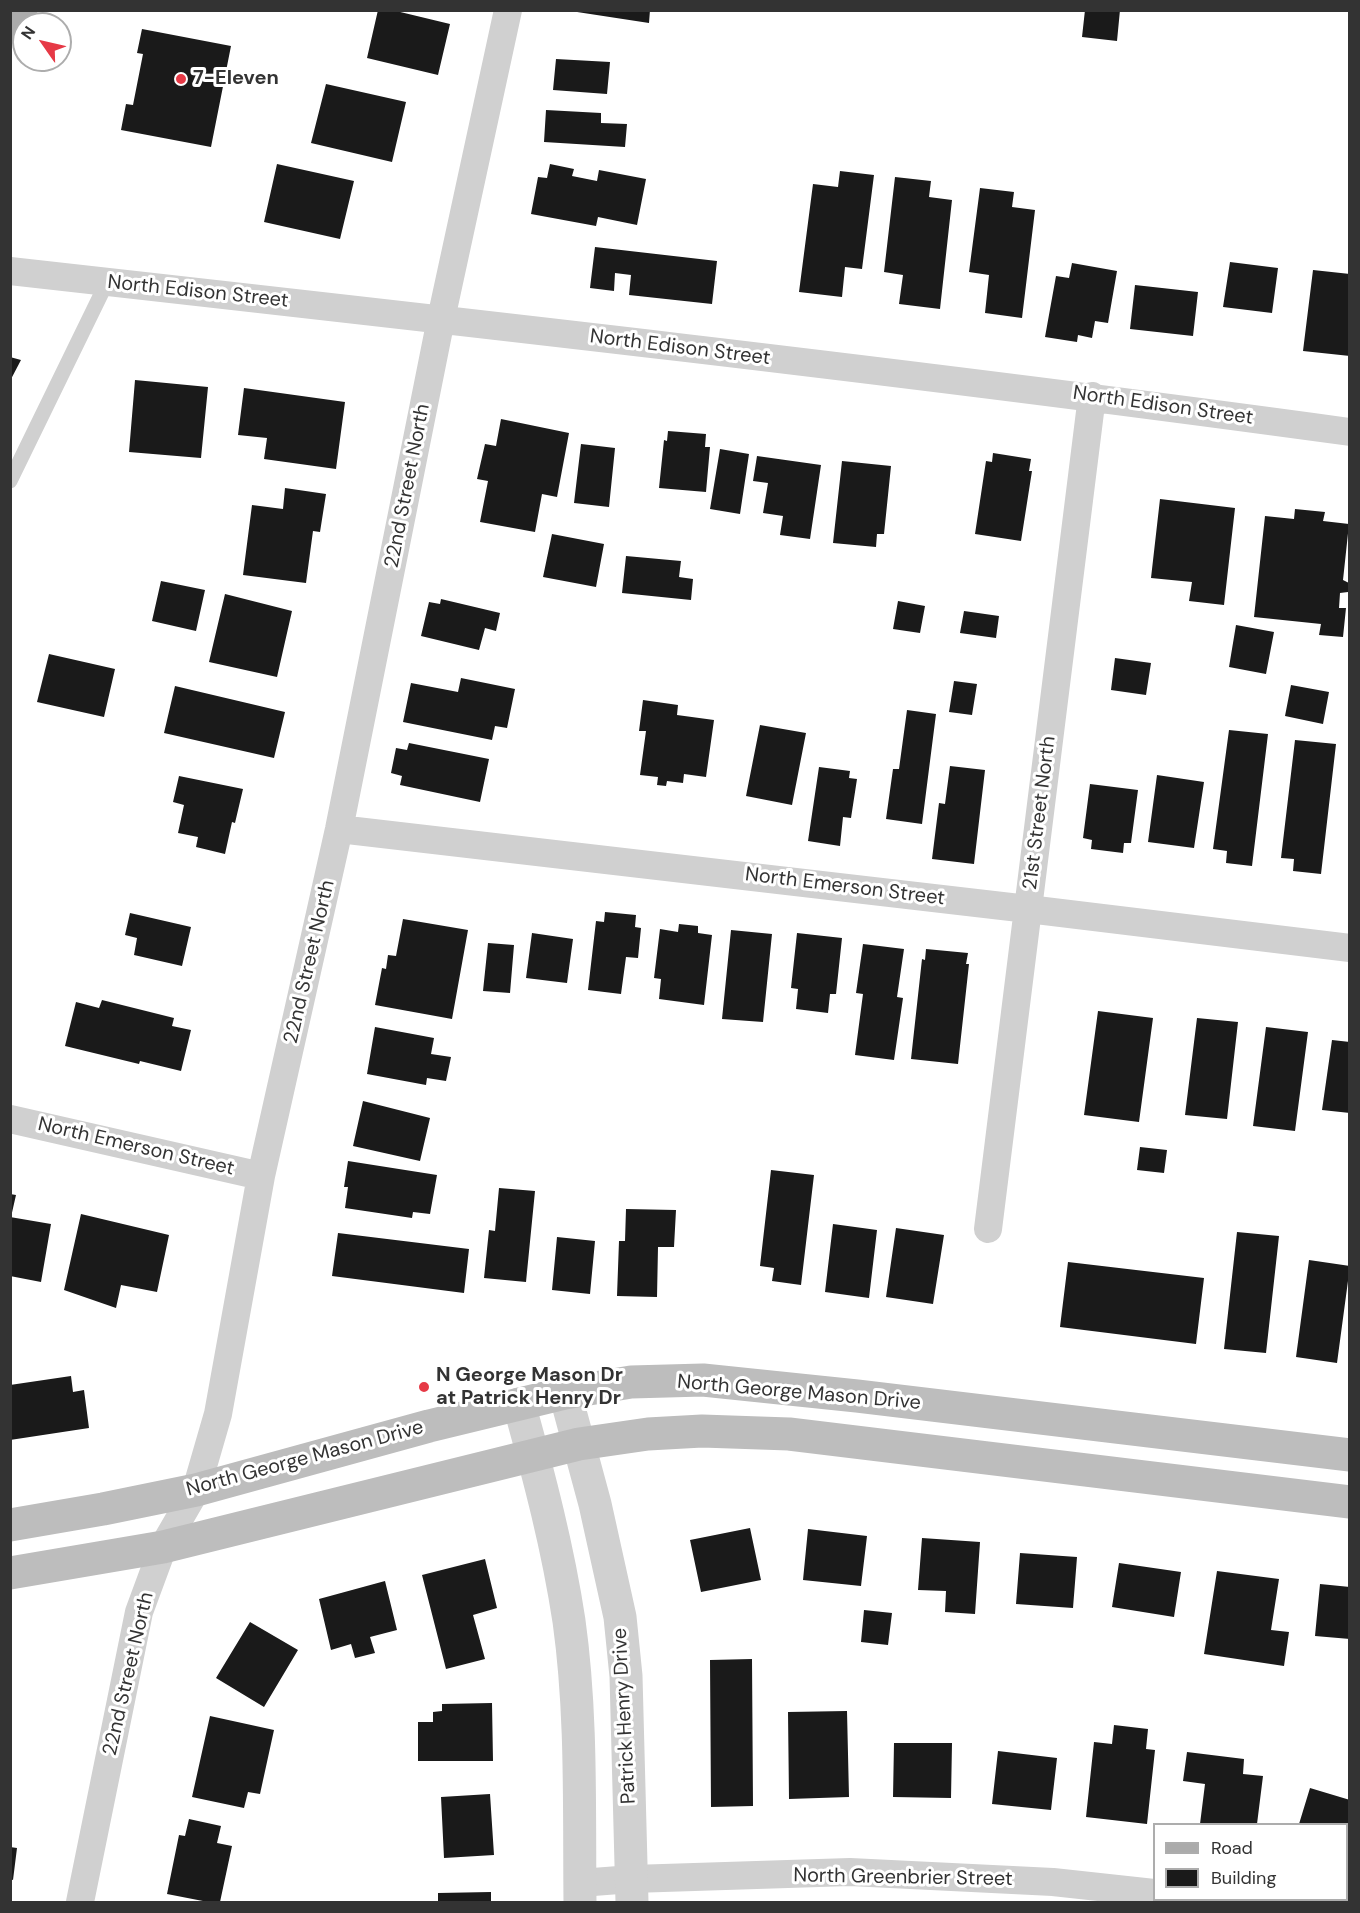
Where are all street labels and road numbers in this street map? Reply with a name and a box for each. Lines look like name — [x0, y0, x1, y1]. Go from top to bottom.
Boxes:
street label: North Edison Street — [106, 271, 290, 313]
street label: North Edison Street — [588, 325, 772, 371]
street label: North Edison Street — [1071, 381, 1255, 431]
street label: 22nd Street North — [380, 402, 436, 570]
street label: 21st Street North — [1019, 735, 1061, 891]
street label: North Emerson Street — [744, 863, 946, 911]
street label: 22nd Street North — [280, 878, 340, 1046]
street label: North Emerson Street — [35, 1113, 237, 1181]
street label: North George Mason Drive — [676, 1370, 922, 1416]
street label: North George Mason Drive — [184, 1416, 426, 1502]
street label: 22nd Street North — [99, 1590, 159, 1758]
street label: Patrick Henry Drive — [608, 1627, 642, 1805]
street label: North Greenbrier Street — [793, 1864, 1013, 1892]

